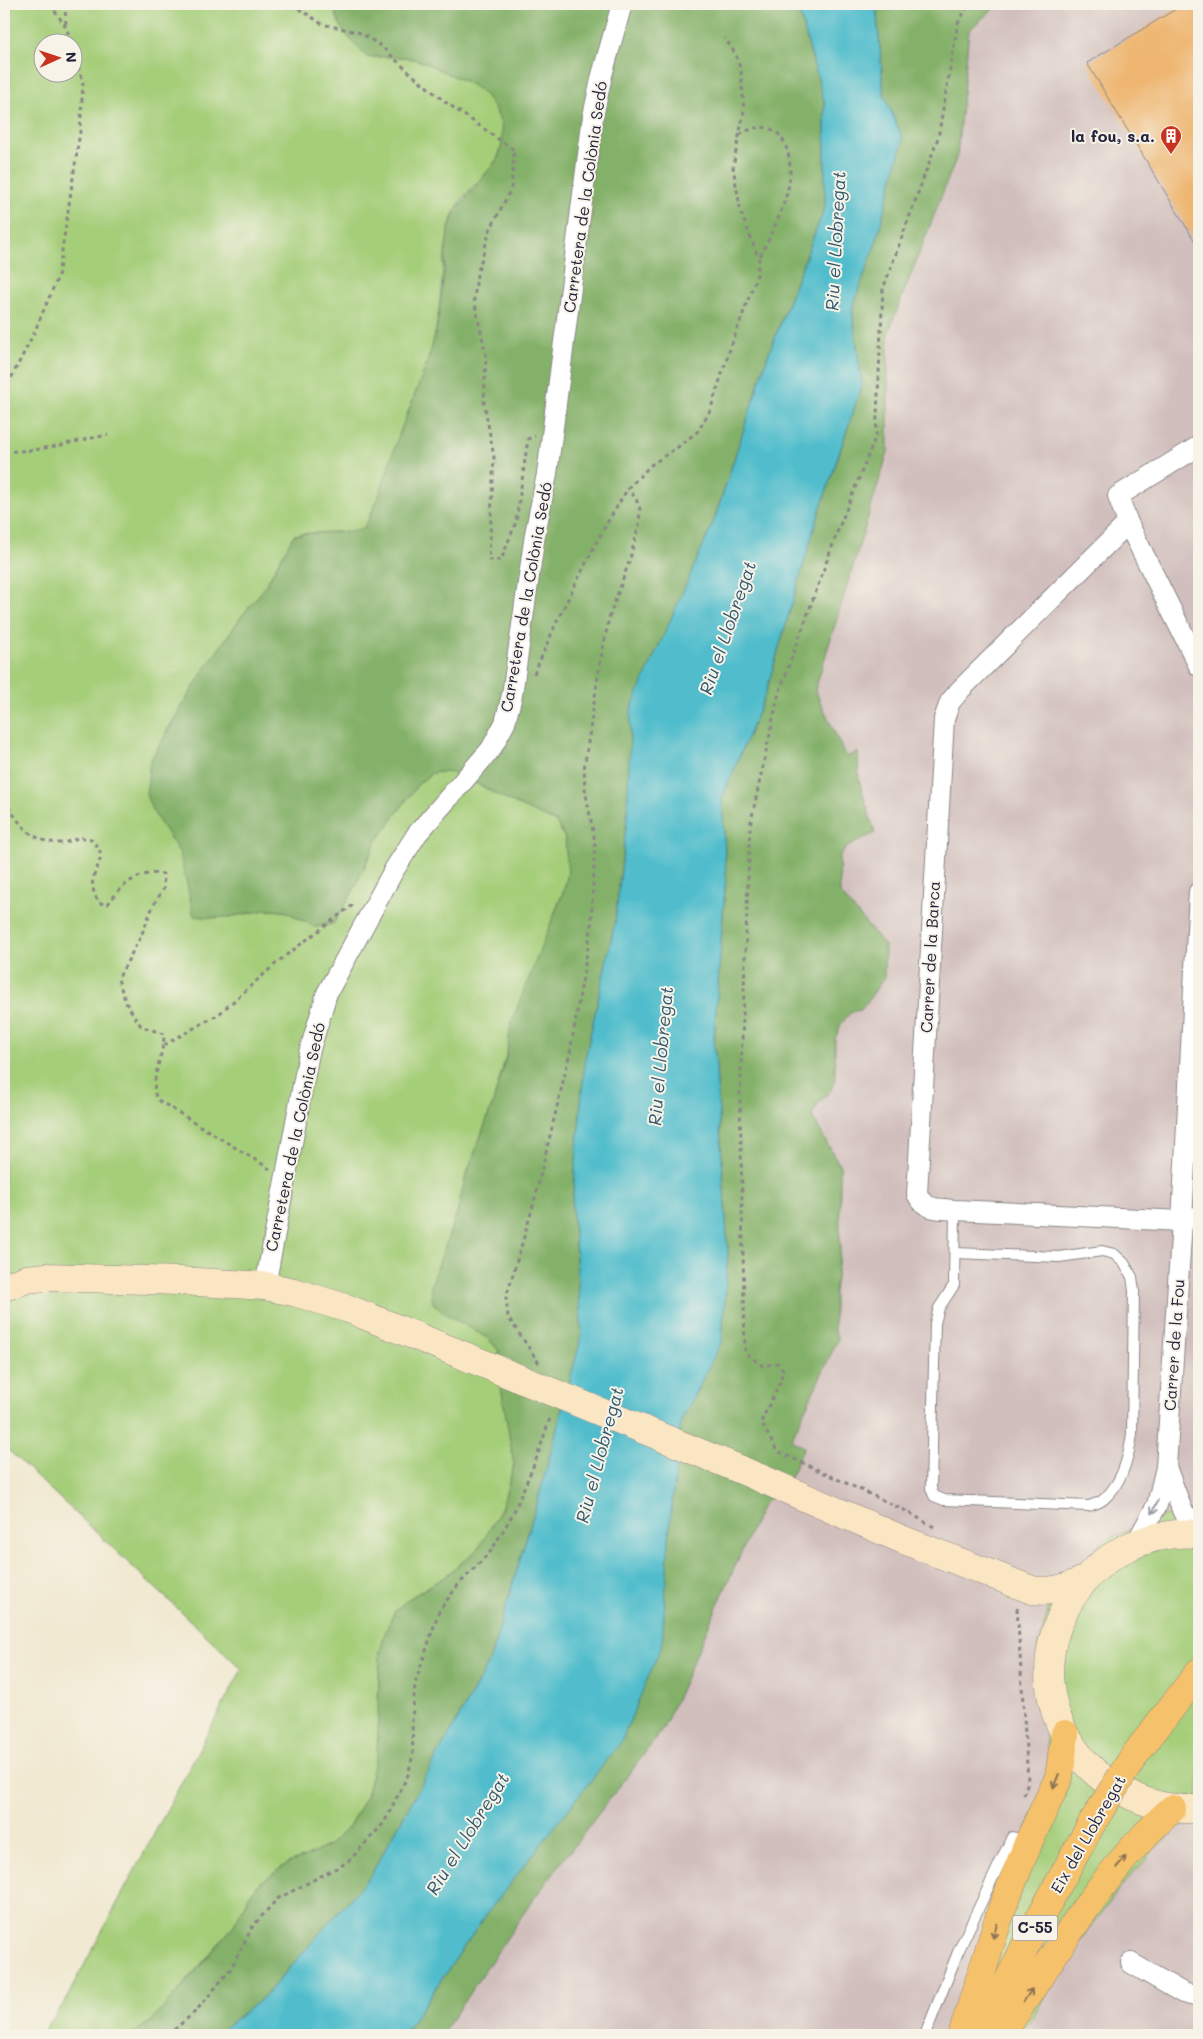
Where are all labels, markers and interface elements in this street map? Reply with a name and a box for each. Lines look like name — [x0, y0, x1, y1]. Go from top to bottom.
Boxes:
north arrow — [32, 32, 82, 82]
text: N — [62, 51, 81, 63]
street label: Carretera de la Colònia Sedó — [558, 80, 611, 314]
building icon: la fou, s.a. — [1159, 124, 1183, 155]
place label: la fou, s.a. — [1071, 125, 1155, 146]
water label: Riu el Llobregat — [819, 170, 851, 311]
street label: Carretera de la Colònia Sedó — [495, 480, 556, 714]
water label: Riu el Llobregat — [693, 558, 761, 698]
street label: Carrer de la Barca — [915, 880, 944, 1033]
water label: Riu el Llobregat — [642, 985, 678, 1127]
street label: Carretera de la Colònia Sedó — [260, 1021, 329, 1253]
street label: Carrer de la Fou — [1158, 1278, 1189, 1412]
water label: Riu el Llobregat — [569, 1384, 629, 1525]
one-way arrow — [1150, 1499, 1159, 1514]
water label: Riu el Llobregat — [420, 1768, 514, 1899]
street label: Eix del Llobregat — [1045, 1771, 1130, 1897]
one-way arrow — [1051, 1773, 1061, 1788]
one-way arrow — [1115, 1855, 1127, 1868]
road number: C-55 — [1012, 1916, 1058, 1940]
one-way arrow — [989, 1923, 999, 1939]
one-way arrow — [1023, 1988, 1033, 2002]

